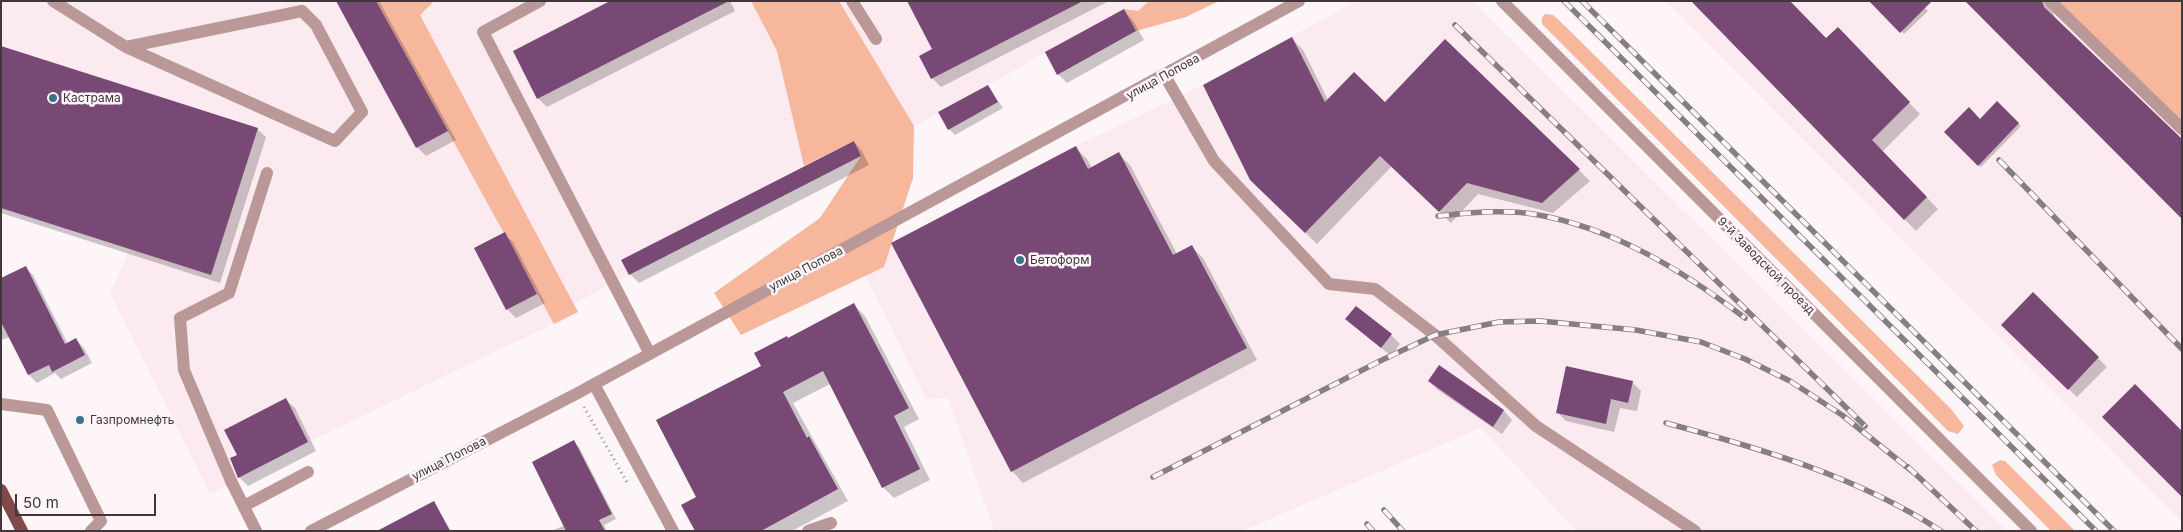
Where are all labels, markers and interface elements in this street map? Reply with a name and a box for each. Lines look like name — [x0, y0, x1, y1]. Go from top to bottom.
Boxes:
street label: улица Попова — [1124, 51, 1202, 103]
place label: Кастрама — [63, 91, 121, 105]
marker: Кастрама — [47, 92, 59, 104]
street label: 9-й Заводской проезд — [1714, 214, 1818, 318]
street label: улица Попова — [767, 244, 845, 294]
place label: Бетоформ — [1030, 253, 1089, 267]
marker: Бетоформ — [1014, 254, 1026, 266]
place label: Газпромнефть — [90, 413, 174, 427]
marker: Газпромнефть — [74, 414, 86, 426]
street label: улица Попова — [409, 434, 489, 484]
scale bar — [18, 484, 159, 516]
text: 50 m — [23, 493, 59, 512]

